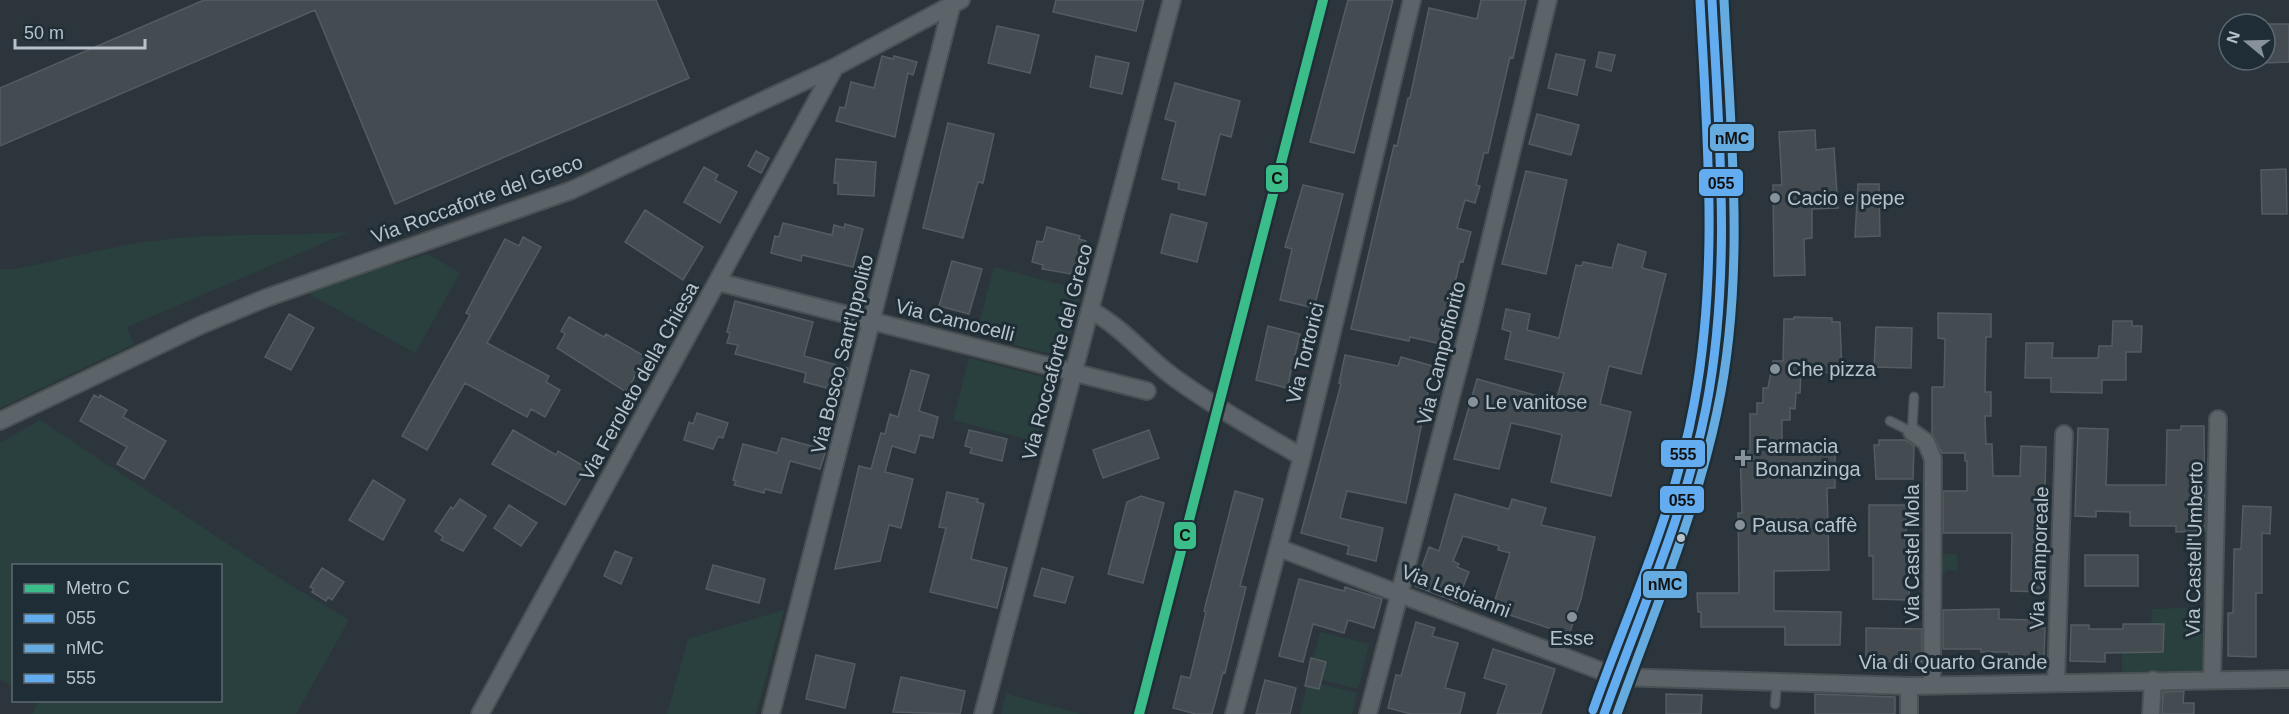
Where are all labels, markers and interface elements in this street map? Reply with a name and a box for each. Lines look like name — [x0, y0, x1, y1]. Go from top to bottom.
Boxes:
scale bar — [15, 12, 146, 50]
north arrow — [2217, 12, 2277, 72]
text: 50 m — [24, 23, 64, 43]
text: N — [2223, 29, 2243, 46]
line badge: nMC — [1709, 123, 1755, 152]
text: nMC — [1715, 130, 1750, 147]
street label: Via Roccaforte del Greco — [368, 151, 586, 247]
line badge: C — [1265, 164, 1289, 193]
line badge: 055 — [1698, 168, 1744, 197]
text: C — [1271, 170, 1283, 187]
text: 055 — [1708, 175, 1734, 192]
place label: Cacio e pepe — [1787, 187, 1905, 209]
marker: Cacio e pepe — [1768, 191, 1782, 205]
street label: Via Roccaforte del Greco — [1018, 241, 1096, 463]
street label: Via Bosco Sant'Ippolito — [807, 252, 877, 456]
street label: Via Feroleto della Chiesa — [575, 277, 703, 484]
street label: Via Campofiorito — [1412, 279, 1470, 427]
street label: Via Camocelli — [893, 295, 1017, 345]
street label: Via Tortorici — [1282, 300, 1328, 406]
place label: Che pizza — [1787, 358, 1877, 380]
marker: Che pizza — [1768, 362, 1782, 376]
place label: Le vanitose — [1485, 391, 1587, 413]
marker: Le vanitose — [1466, 395, 1480, 409]
place label: Farmacia Bonanzinga — [1755, 435, 1862, 480]
line badge: 555 — [1660, 439, 1706, 468]
text: 555 — [1670, 446, 1696, 463]
marker: Farmacia Bonanzinga — [1736, 451, 1750, 465]
street label: Via Castell'Umberto — [2181, 461, 2207, 637]
street label: Via Castel Mola — [1901, 483, 1923, 624]
line badge: 055 — [1659, 485, 1705, 514]
street label: Via Camporeale — [2026, 486, 2052, 630]
text: 055 — [1669, 492, 1695, 509]
place label: Pausa caffè — [1752, 514, 1857, 536]
marker: Pausa caffè — [1733, 518, 1747, 532]
line badge: C — [1173, 521, 1197, 550]
text: C — [1179, 527, 1191, 544]
unlabelled marker — [1675, 532, 1687, 544]
street label: Via Letoianni — [1398, 560, 1514, 622]
legend — [12, 564, 222, 702]
line badge: nMC — [1642, 570, 1688, 599]
text: nMC — [1648, 576, 1683, 593]
text: Metro C — [66, 578, 130, 598]
text: 055 — [66, 608, 96, 628]
marker: Esse — [1565, 610, 1579, 624]
place label: Esse — [1550, 627, 1594, 649]
text: nMC — [66, 638, 104, 658]
street label: Via di Quarto Grande — [1859, 651, 2047, 673]
text: 555 — [66, 668, 96, 688]

